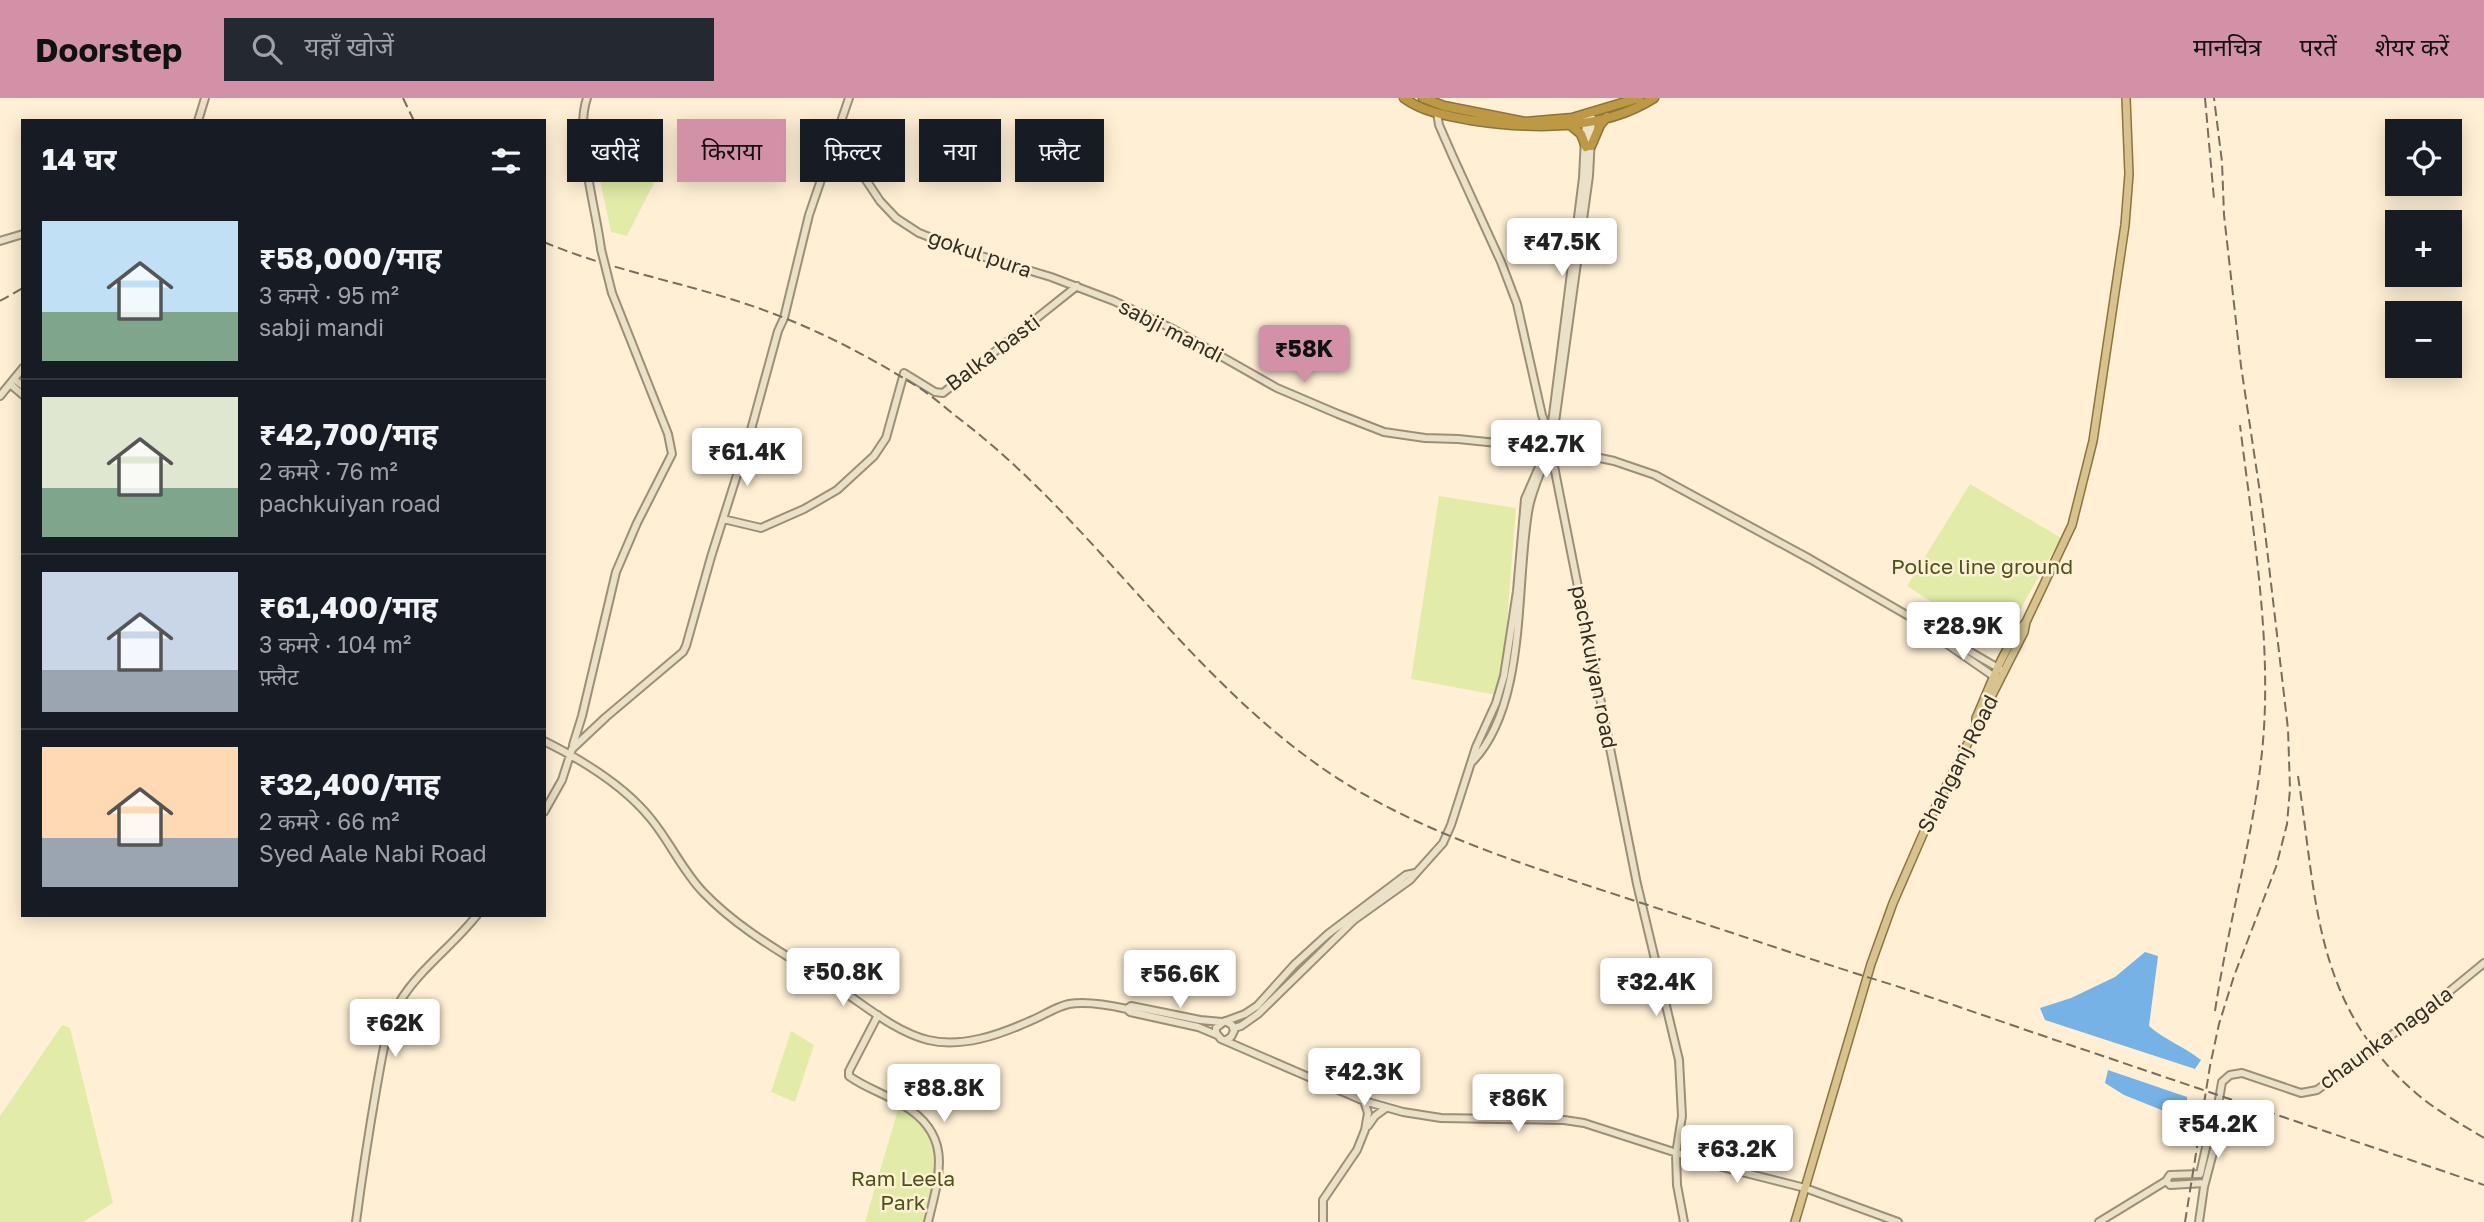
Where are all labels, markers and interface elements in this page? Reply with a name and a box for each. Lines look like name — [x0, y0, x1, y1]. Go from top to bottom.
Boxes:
search box — [224, 18, 714, 81]
text: Doorstep — [35, 30, 182, 69]
icon: search — [248, 30, 286, 68]
text: यहाँ खोजें — [304, 31, 394, 62]
text: मानचित्र — [2193, 32, 2262, 61]
text: परतें — [2300, 32, 2337, 61]
text: शेयर करें — [2375, 32, 2449, 61]
chip: खरीदें — [567, 119, 663, 182]
chip: किराया — [677, 119, 786, 182]
chip: फ़िल्टर — [800, 119, 905, 182]
chip: नया — [919, 119, 1001, 182]
chip: फ़्लैट — [1015, 119, 1104, 182]
map controls — [2385, 119, 2462, 378]
button: locate — [2385, 119, 2462, 196]
text: 14 घर — [42, 141, 116, 177]
icon: filters — [487, 142, 525, 180]
button: + — [2385, 210, 2462, 287]
pin: ₹47.5K — [1505, 218, 1619, 278]
street label: gokul pura — [925, 223, 1035, 283]
text: ₹47.5K — [1523, 227, 1601, 255]
text: ₹58,000/माह — [259, 240, 442, 276]
icon: home — [98, 249, 182, 333]
text: 3 कमरे · 95 m² — [259, 281, 399, 309]
street label: sabji mandi — [1115, 293, 1228, 368]
button: − — [2385, 301, 2462, 378]
street label: Balka basti — [940, 308, 1045, 396]
text: sabji mandi — [259, 313, 384, 341]
pin: ₹58K — [1263, 326, 1345, 385]
text: ₹58K — [1275, 334, 1333, 362]
text: ₹42,700/माह — [259, 416, 438, 452]
pin: ₹42.7K — [1489, 420, 1603, 480]
icon: home — [98, 425, 182, 509]
pin: ₹61.4K — [690, 428, 804, 488]
text: ₹42.7K — [1507, 429, 1585, 457]
text: ₹61.4K — [708, 437, 786, 465]
text: 2 कमरे · 76 m² — [259, 457, 398, 485]
text: pachkuiyan road — [259, 489, 441, 517]
park label: Police line ground — [1891, 553, 2073, 579]
street label: pachkuiyan road — [1566, 583, 1624, 751]
text: ₹61,400/माह — [259, 589, 438, 625]
icon: home — [98, 600, 182, 684]
pin: ₹28.9K — [1906, 602, 2020, 662]
text: ₹28.9K — [1923, 611, 2003, 639]
text: 3 कमरे · 104 m² — [259, 630, 411, 658]
text: फ़्लैट — [259, 662, 299, 690]
street label: Shahganj Road — [1911, 690, 2003, 837]
text: ₹32,400/माह — [259, 766, 440, 802]
icon: home — [98, 775, 182, 859]
text: 2 कमरे · 66 m² — [259, 807, 400, 835]
text: Syed Aale Nabi Road — [259, 839, 487, 867]
pin: ₹50.8K — [786, 948, 900, 1008]
pin: ₹56.6K — [1123, 950, 1237, 1010]
text: ₹50.8K — [803, 957, 883, 985]
pin: ₹32.4K — [1599, 958, 1713, 1018]
text: ₹56.6K — [1140, 959, 1220, 987]
text: ₹32.4K — [1616, 967, 1696, 995]
street label: chaunka nagala — [2314, 980, 2457, 1094]
pin: ₹62K — [354, 1000, 436, 1059]
text: ₹62K — [366, 1008, 424, 1036]
pin: ₹42.3K — [1307, 1048, 1421, 1108]
text: ₹42.3K — [1324, 1057, 1404, 1085]
pin: ₹88.8K — [887, 1065, 1001, 1124]
text: ₹88.8K — [903, 1073, 985, 1101]
pin: ₹86K — [1477, 1074, 1559, 1134]
text: ₹86K — [1488, 1083, 1548, 1111]
pin: ₹54.2K — [2161, 1100, 2275, 1160]
text: ₹54.2K — [2178, 1109, 2258, 1137]
pin: ₹63.2K — [1680, 1126, 1794, 1185]
text: ₹63.2K — [1697, 1134, 1777, 1162]
park label: Ram Leela Park — [851, 1165, 955, 1215]

